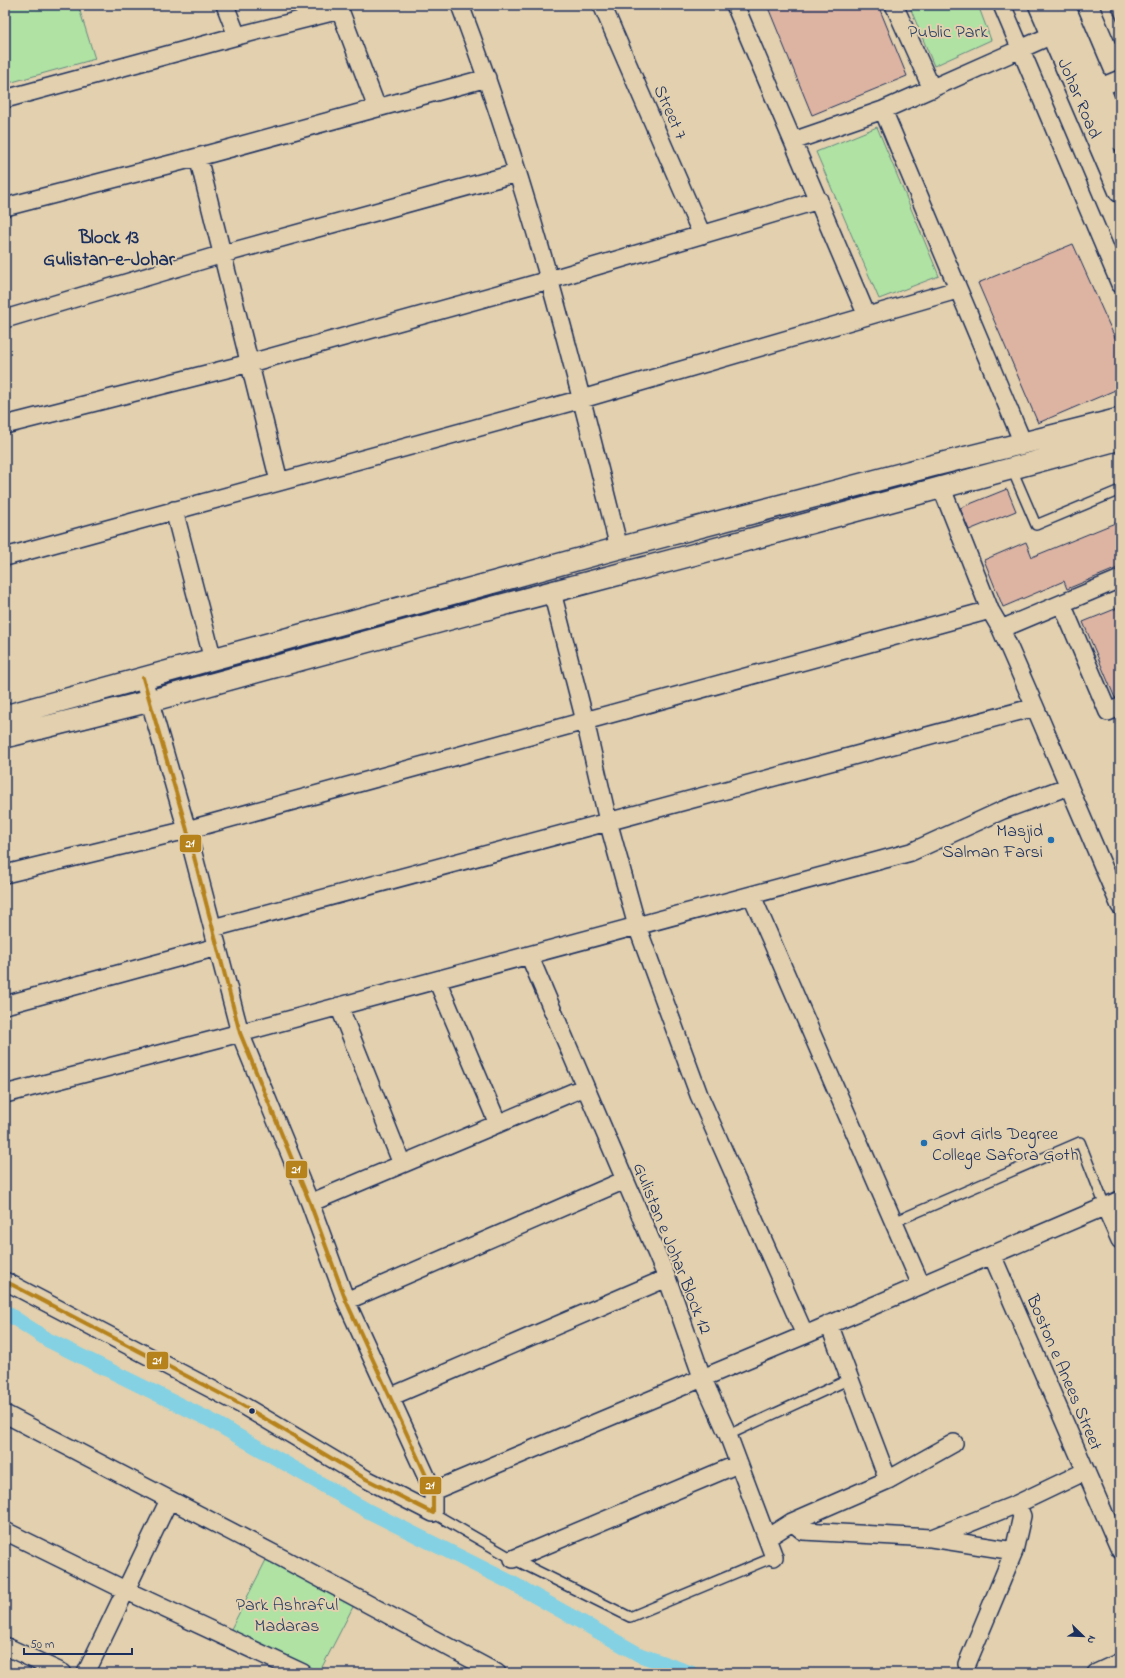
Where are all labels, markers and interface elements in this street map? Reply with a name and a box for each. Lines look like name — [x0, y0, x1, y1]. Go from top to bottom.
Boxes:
park label: Public Park — [908, 20, 988, 46]
street label: Johar Road — [1050, 55, 1107, 143]
street label: Street 7 — [646, 81, 693, 145]
district label: Block 13 Gulistan-e-Johar — [43, 225, 176, 274]
place label: Masjid Salman Farsi — [942, 819, 1043, 866]
line badge: 21 — [179, 834, 202, 853]
marker: Masjid Salman Farsi — [1046, 835, 1056, 845]
text: 21 — [185, 836, 195, 852]
place label: Govt Girls Degree College Safora Goth — [932, 1122, 1078, 1170]
marker: Govt Girls Degree College Safora Goth — [919, 1138, 929, 1148]
street label: Gulistan e Johar Block 12 — [625, 1159, 718, 1339]
line badge: 21 — [285, 1160, 308, 1179]
text: 21 — [291, 1162, 301, 1178]
street label: Boston e Anees Street — [1018, 1290, 1108, 1455]
line badge: 21 — [146, 1351, 169, 1370]
text: 21 — [152, 1353, 162, 1369]
unlabelled marker — [247, 1406, 257, 1416]
line badge: 21 — [419, 1476, 442, 1495]
text: 21 — [425, 1478, 435, 1494]
park label: Park Ashraful Madaras — [236, 1593, 338, 1640]
north arrow — [1063, 1616, 1103, 1656]
scale bar — [24, 1630, 132, 1656]
text: N — [1082, 1633, 1100, 1646]
text: 50 m — [30, 1636, 54, 1654]

